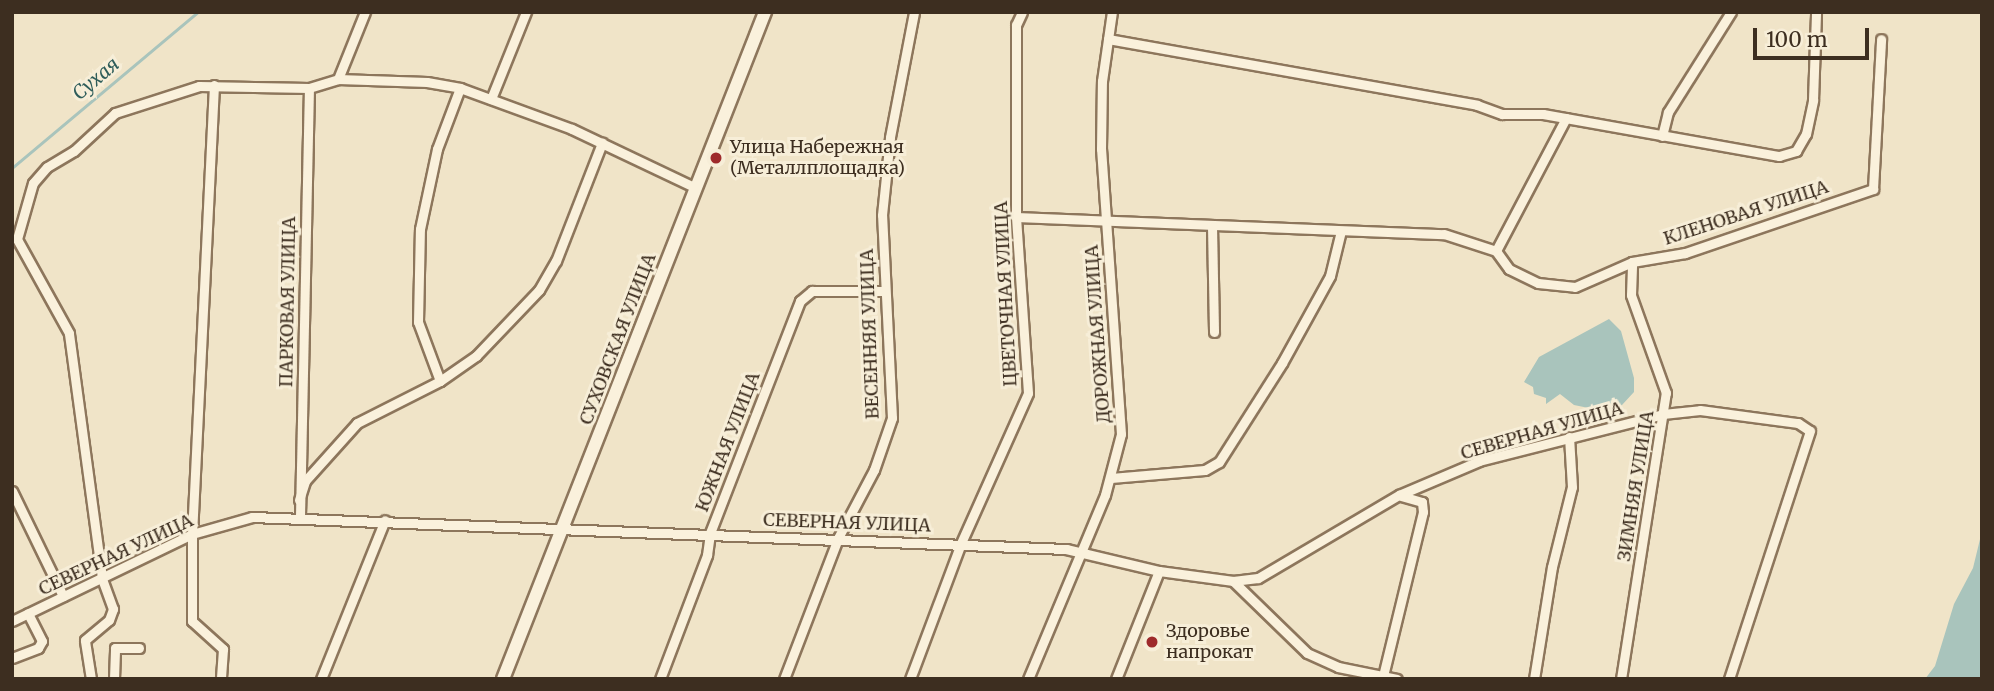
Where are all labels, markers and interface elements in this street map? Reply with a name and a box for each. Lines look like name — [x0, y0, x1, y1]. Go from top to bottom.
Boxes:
scale bar — [1756, 14, 1871, 58]
text: 100 m — [1766, 26, 1828, 53]
water label: Сухая — [68, 53, 124, 105]
place label: Улица Набережная (Металлплощадка) — [730, 137, 905, 180]
marker: Улица Набережная (Металлплощадка) — [708, 150, 724, 166]
street label: КЛЕНОВАЯ УЛИЦА — [1661, 176, 1831, 250]
street label: ЦВЕТОЧНАЯ УЛИЦА — [990, 201, 1022, 387]
street label: ПАРКОВАЯ УЛИЦА — [276, 216, 300, 388]
street label: ДОРОЖНАЯ УЛИЦА — [1081, 244, 1115, 424]
street label: ВЕСЕННЯЯ УЛИЦА — [856, 248, 884, 420]
street label: СУХОВСКАЯ УЛИЦА — [575, 250, 661, 428]
street label: ЮЖНАЯ УЛИЦА — [691, 369, 765, 515]
street label: СЕВЕРНАЯ УЛИЦА — [1458, 397, 1626, 465]
street label: ЗИМНЯЯ УЛИЦА — [1613, 409, 1659, 563]
street label: СЕВЕРНАЯ УЛИЦА — [763, 509, 931, 537]
street label: СЕВЕРНАЯ УЛИЦА — [35, 510, 197, 600]
place label: Здоровье напрокат — [1166, 621, 1254, 664]
marker: Здоровье напрокат — [1144, 634, 1160, 650]

